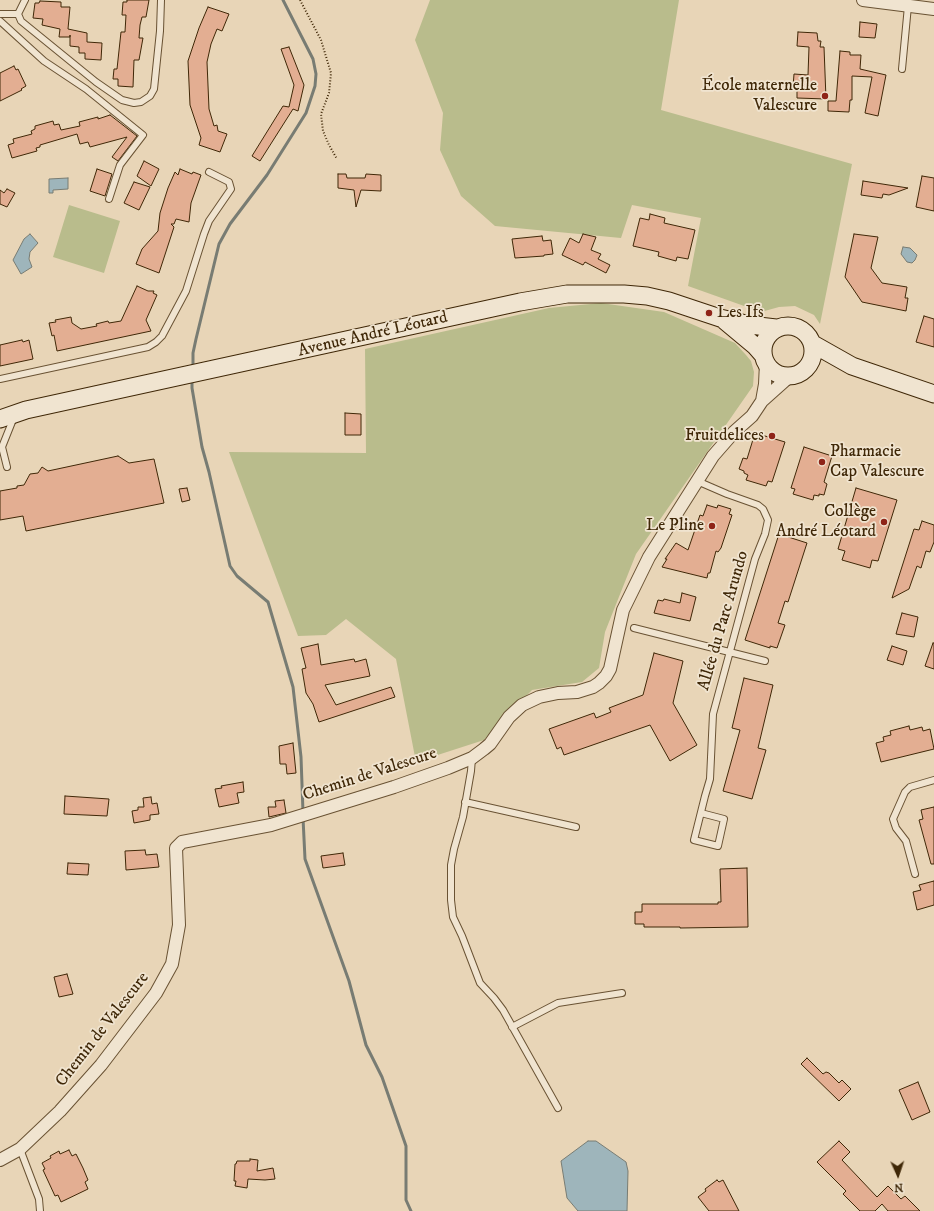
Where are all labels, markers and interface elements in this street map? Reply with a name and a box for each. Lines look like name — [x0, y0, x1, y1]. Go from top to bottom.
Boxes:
place label: École maternelle Valescure — [702, 76, 817, 116]
marker: École maternelle Valescure — [820, 91, 830, 101]
place label: Les Ifs — [717, 303, 764, 323]
street label: Avenue André Léotard — [296, 308, 450, 362]
marker: Les Ifs — [704, 308, 714, 318]
place label: Fruitdelices — [685, 426, 764, 446]
marker: Fruitdelices — [767, 431, 777, 441]
place label: Pharmacie Cap Valescure — [830, 442, 924, 482]
marker: Pharmacie Cap Valescure — [817, 457, 827, 467]
place label: Collège André Léotard — [776, 502, 876, 542]
place label: Le Pline — [646, 516, 704, 536]
marker: Collège André Léotard — [879, 517, 889, 527]
marker: Le Pline — [707, 521, 717, 531]
street label: Allée du Parc Arundo — [694, 549, 754, 693]
street label: Chemin de Valescure — [300, 744, 440, 806]
street label: Chemin de Valescure — [52, 969, 154, 1091]
north arrow — [878, 1155, 918, 1195]
text: N — [894, 1180, 904, 1194]

